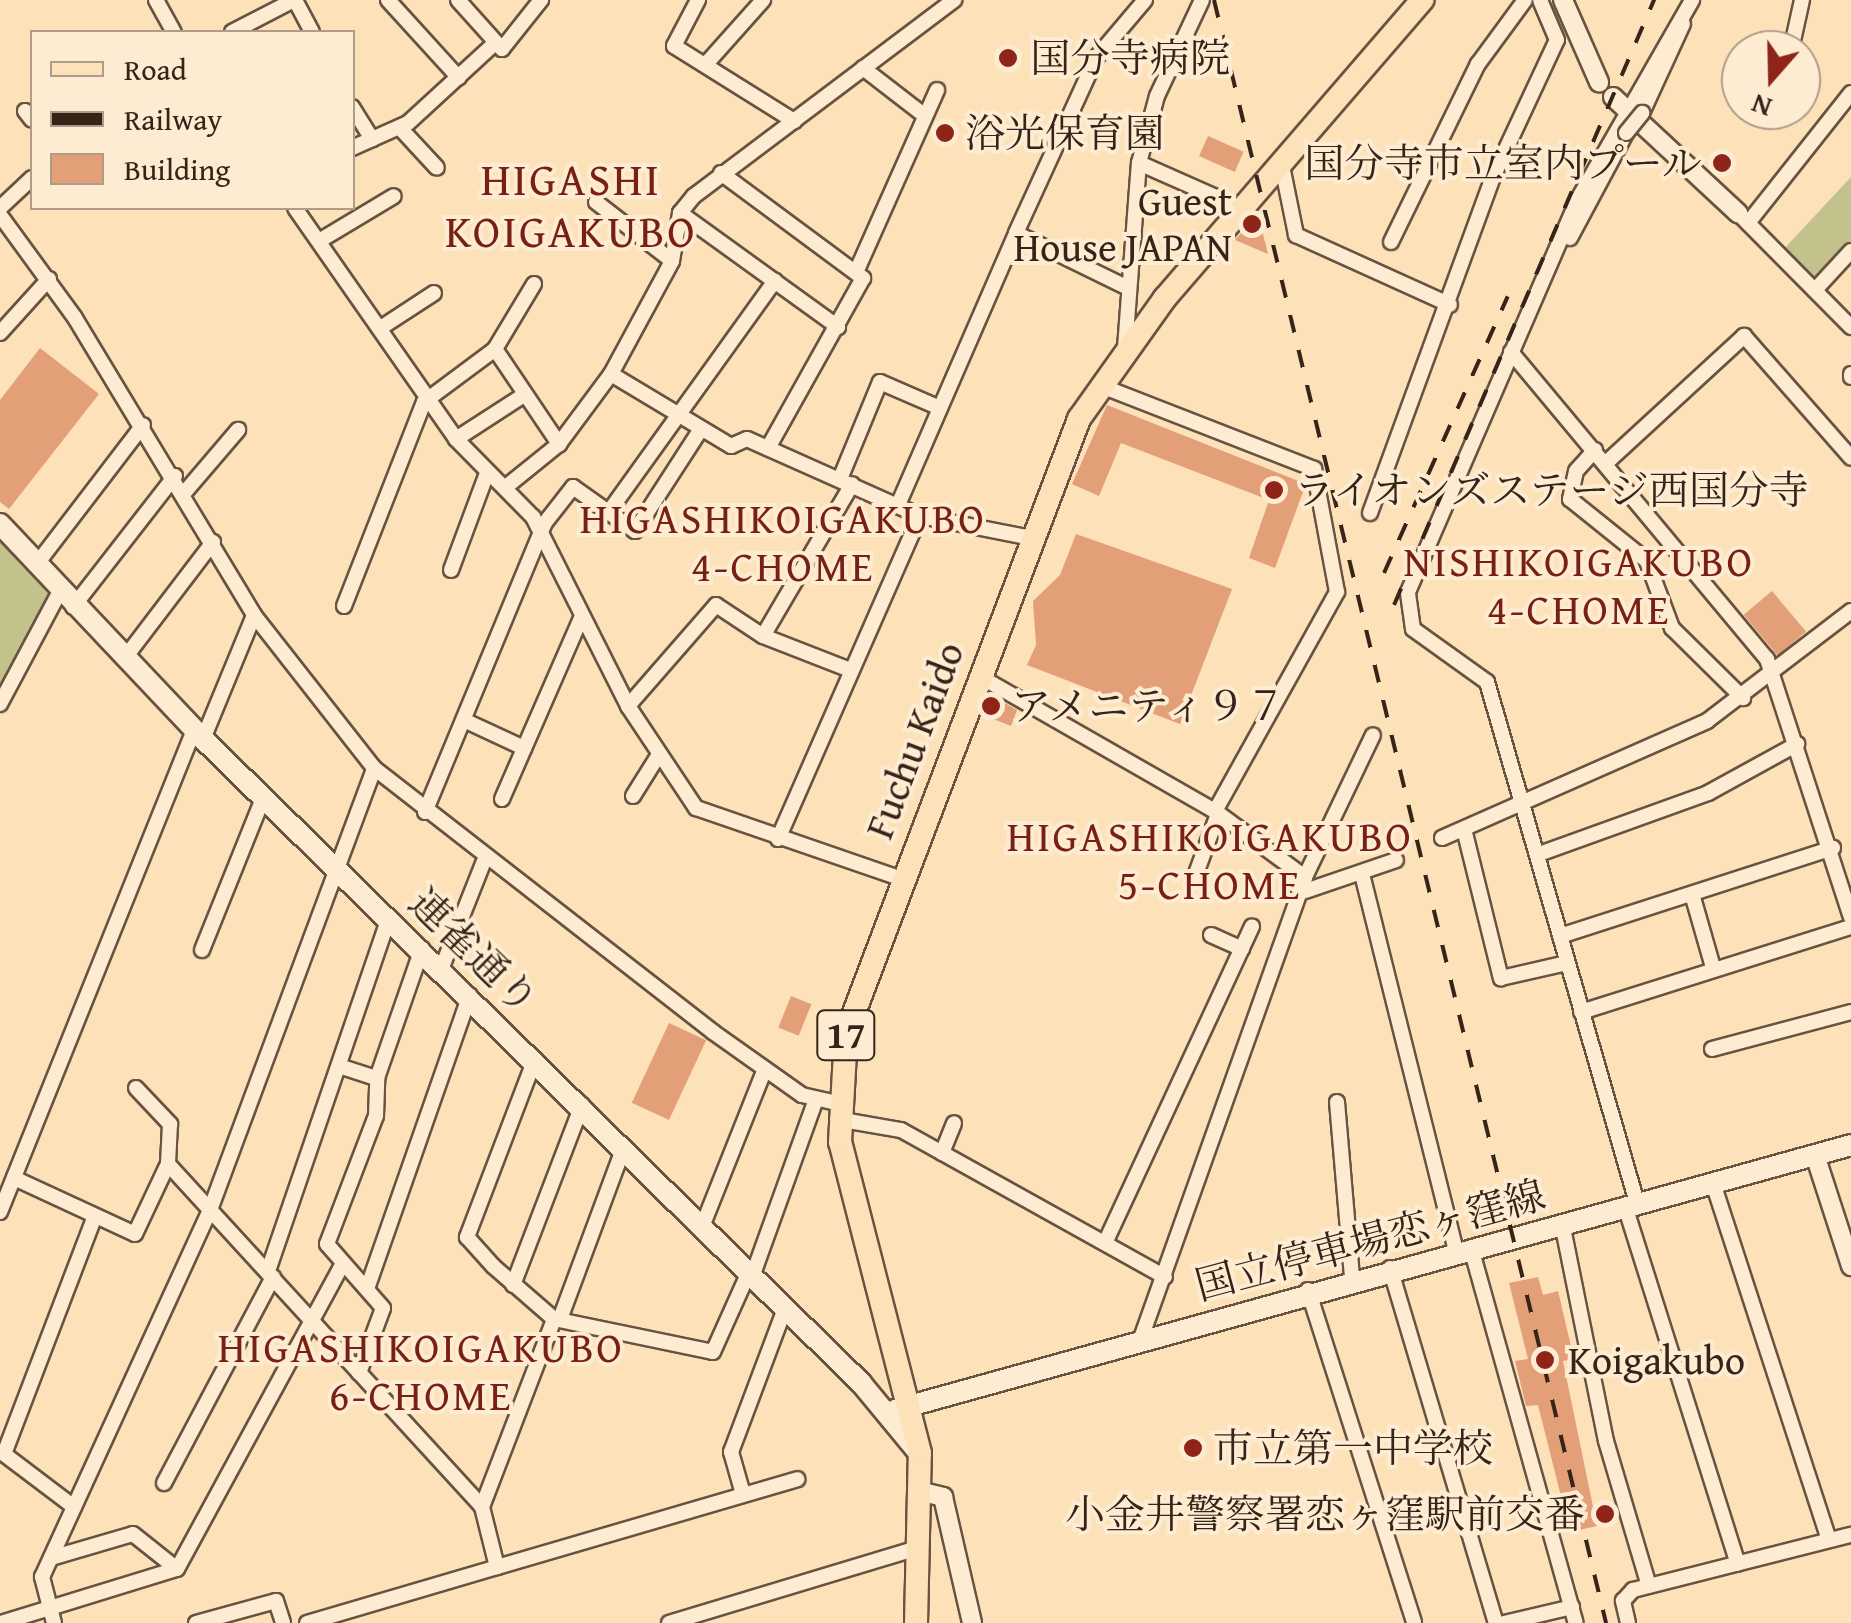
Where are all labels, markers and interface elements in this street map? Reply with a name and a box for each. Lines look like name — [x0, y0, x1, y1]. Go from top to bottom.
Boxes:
legend — [30, 30, 355, 210]
north arrow — [1721, 30, 1821, 130]
place label: 国分寺病院 — [1030, 34, 1230, 82]
marker: 国分寺病院 — [995, 45, 1021, 71]
text: Road — [124, 47, 187, 91]
text: N — [1745, 84, 1777, 129]
text: Railway — [124, 97, 222, 141]
place label: 浴光保育園 — [965, 109, 1165, 157]
marker: 浴光保育園 — [934, 122, 956, 144]
place label: 国分寺市立室内プール — [1303, 139, 1702, 187]
text: Building — [124, 147, 230, 191]
district label: HIGASHI KOIGAKUBO — [445, 152, 697, 258]
marker: 国分寺市立室内プール — [1711, 152, 1733, 174]
place label: Guest House JAPAN — [1014, 177, 1232, 271]
marker: Guest House JAPAN — [1241, 213, 1263, 235]
place label: ライオンズステージ西国分寺 — [1294, 466, 1814, 514]
marker: ライオンズステージ西国分寺 — [1263, 479, 1285, 501]
district label: HIGASHIKOIGAKUBO 4-CHOME — [580, 493, 986, 592]
district label: NISHIKOIGAKUBO 4-CHOME — [1404, 536, 1754, 634]
street label: Fuchu Kaido — [855, 635, 973, 845]
place label: アメニティ９７ — [1011, 682, 1291, 730]
marker: アメニティ９７ — [980, 695, 1002, 717]
district label: HIGASHIKOIGAKUBO 5-CHOME — [1007, 811, 1413, 909]
street label: 連雀通り — [400, 878, 548, 1024]
road number: 17 — [816, 1002, 876, 1068]
street label: 国立停車場恋ヶ窪線 — [1190, 1170, 1550, 1310]
district label: HIGASHIKOIGAKUBO 6-CHOME — [218, 1322, 624, 1420]
place label: Koigakubo — [1568, 1336, 1745, 1384]
marker: Koigakubo — [1532, 1347, 1558, 1373]
place label: 市立第一中学校 — [1213, 1424, 1493, 1472]
marker: 市立第一中学校 — [1182, 1437, 1204, 1459]
place label: 小金井警察署恋ヶ窪駅前交番 — [1065, 1490, 1585, 1538]
marker: 小金井警察署恋ヶ窪駅前交番 — [1594, 1503, 1616, 1525]

